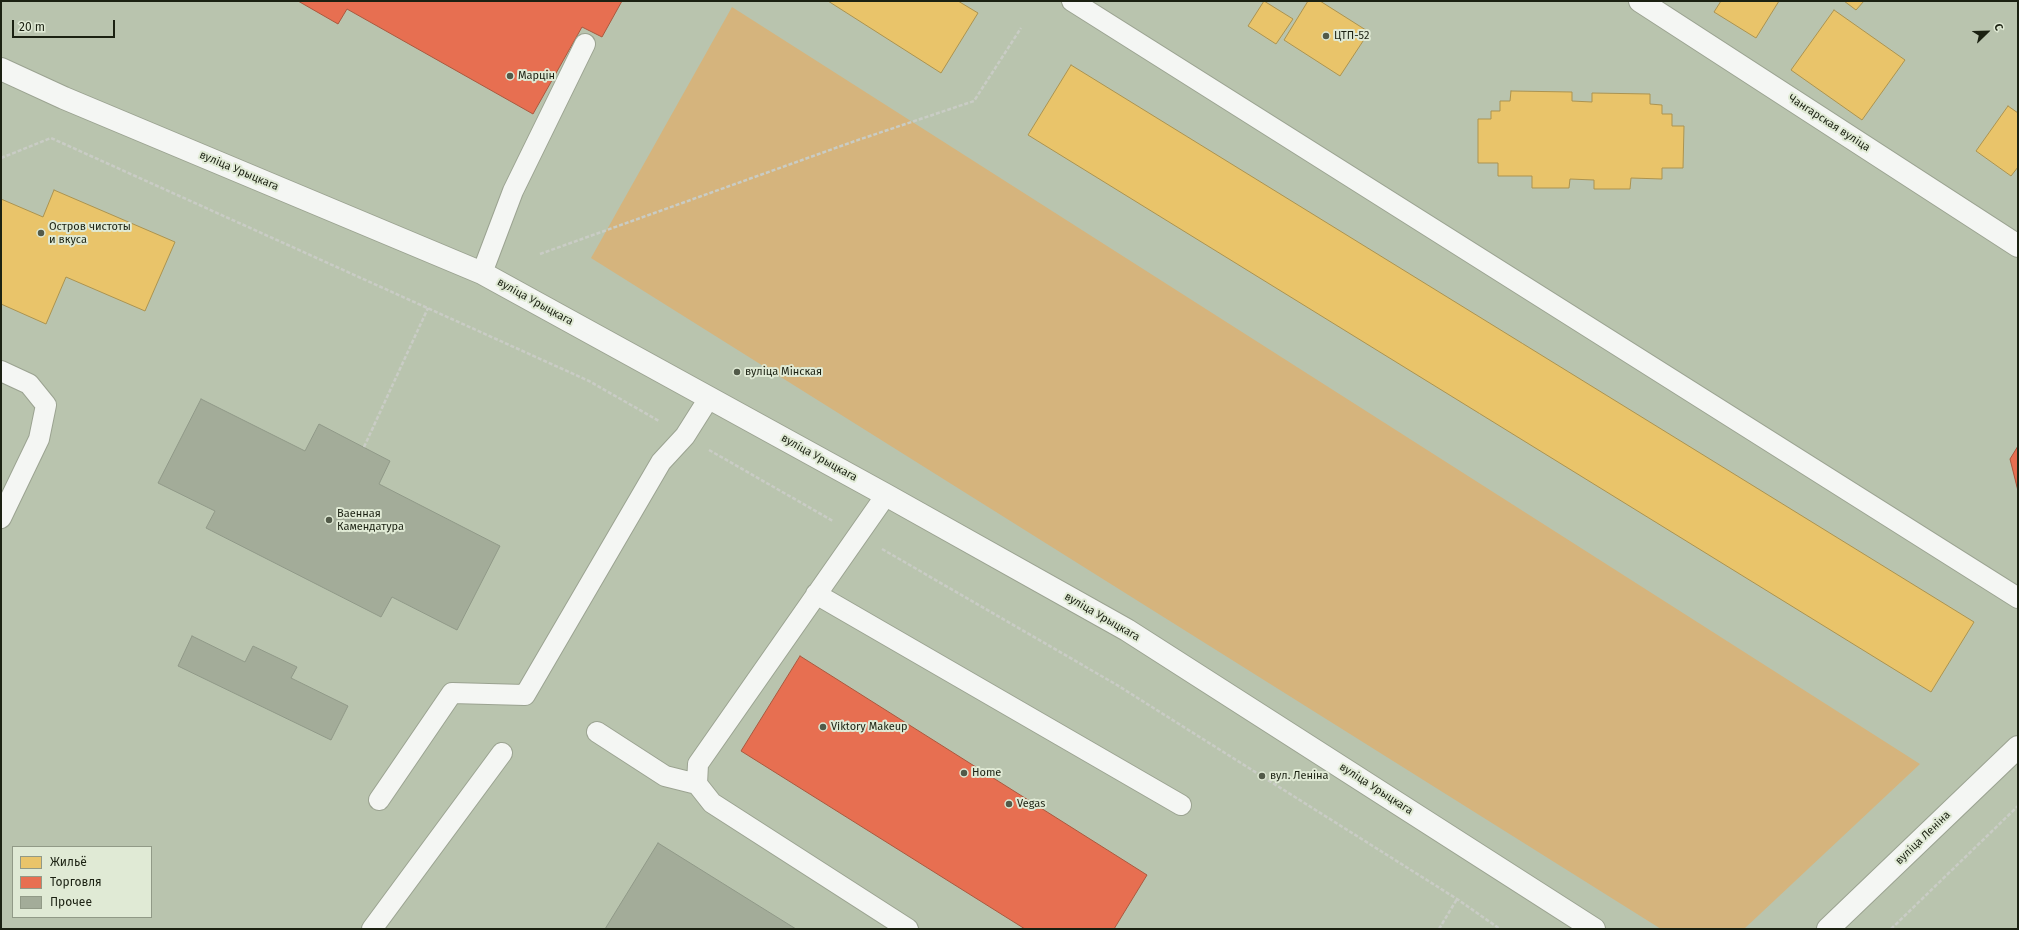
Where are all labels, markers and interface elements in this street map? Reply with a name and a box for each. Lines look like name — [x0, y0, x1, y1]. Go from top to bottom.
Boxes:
scale bar — [14, 12, 117, 38]
north arrow — [1967, 12, 2007, 52]
text: 20 m — [19, 20, 45, 34]
text: С — [1991, 22, 2006, 33]
place label: ЦТП-52 — [1334, 29, 1369, 43]
marker: ЦТП-52 — [1321, 31, 1331, 41]
place label: Марцін — [518, 69, 555, 83]
marker: Марцін — [505, 71, 515, 81]
street label: Чангарская вуліца — [1786, 92, 1872, 154]
street label: вуліца Урыцкага — [197, 148, 281, 194]
place label: Остров чистоты и вкуса — [49, 220, 131, 246]
marker: Остров чистоты и вкуса — [36, 228, 46, 238]
street label: вуліца Урыцкага — [495, 276, 575, 328]
place label: вуліца Мінская — [745, 365, 822, 379]
marker: вуліца Мінская — [732, 367, 742, 377]
street label: вуліца Урыцкага — [779, 432, 859, 484]
place label: Ваенная Камендатура — [337, 507, 404, 533]
marker: Ваенная Камендатура — [324, 515, 334, 525]
street label: вуліца Урыцкага — [1062, 590, 1142, 644]
place label: Viktory Makeup — [831, 720, 908, 734]
marker: Viktory Makeup — [818, 722, 828, 732]
street label: вуліца Урыцкага — [1337, 760, 1415, 818]
place label: Home — [972, 766, 1001, 780]
marker: Home — [959, 768, 969, 778]
place label: вул. Леніна — [1270, 769, 1329, 783]
marker: вул. Леніна — [1257, 771, 1267, 781]
place label: Vegas — [1017, 797, 1045, 811]
marker: Vegas — [1004, 799, 1014, 809]
street label: вуліца Леніна — [1893, 808, 1953, 868]
legend — [12, 846, 152, 918]
text: Жильё — [50, 855, 87, 869]
text: Торговля — [50, 875, 102, 889]
text: Прочее — [50, 895, 92, 909]

